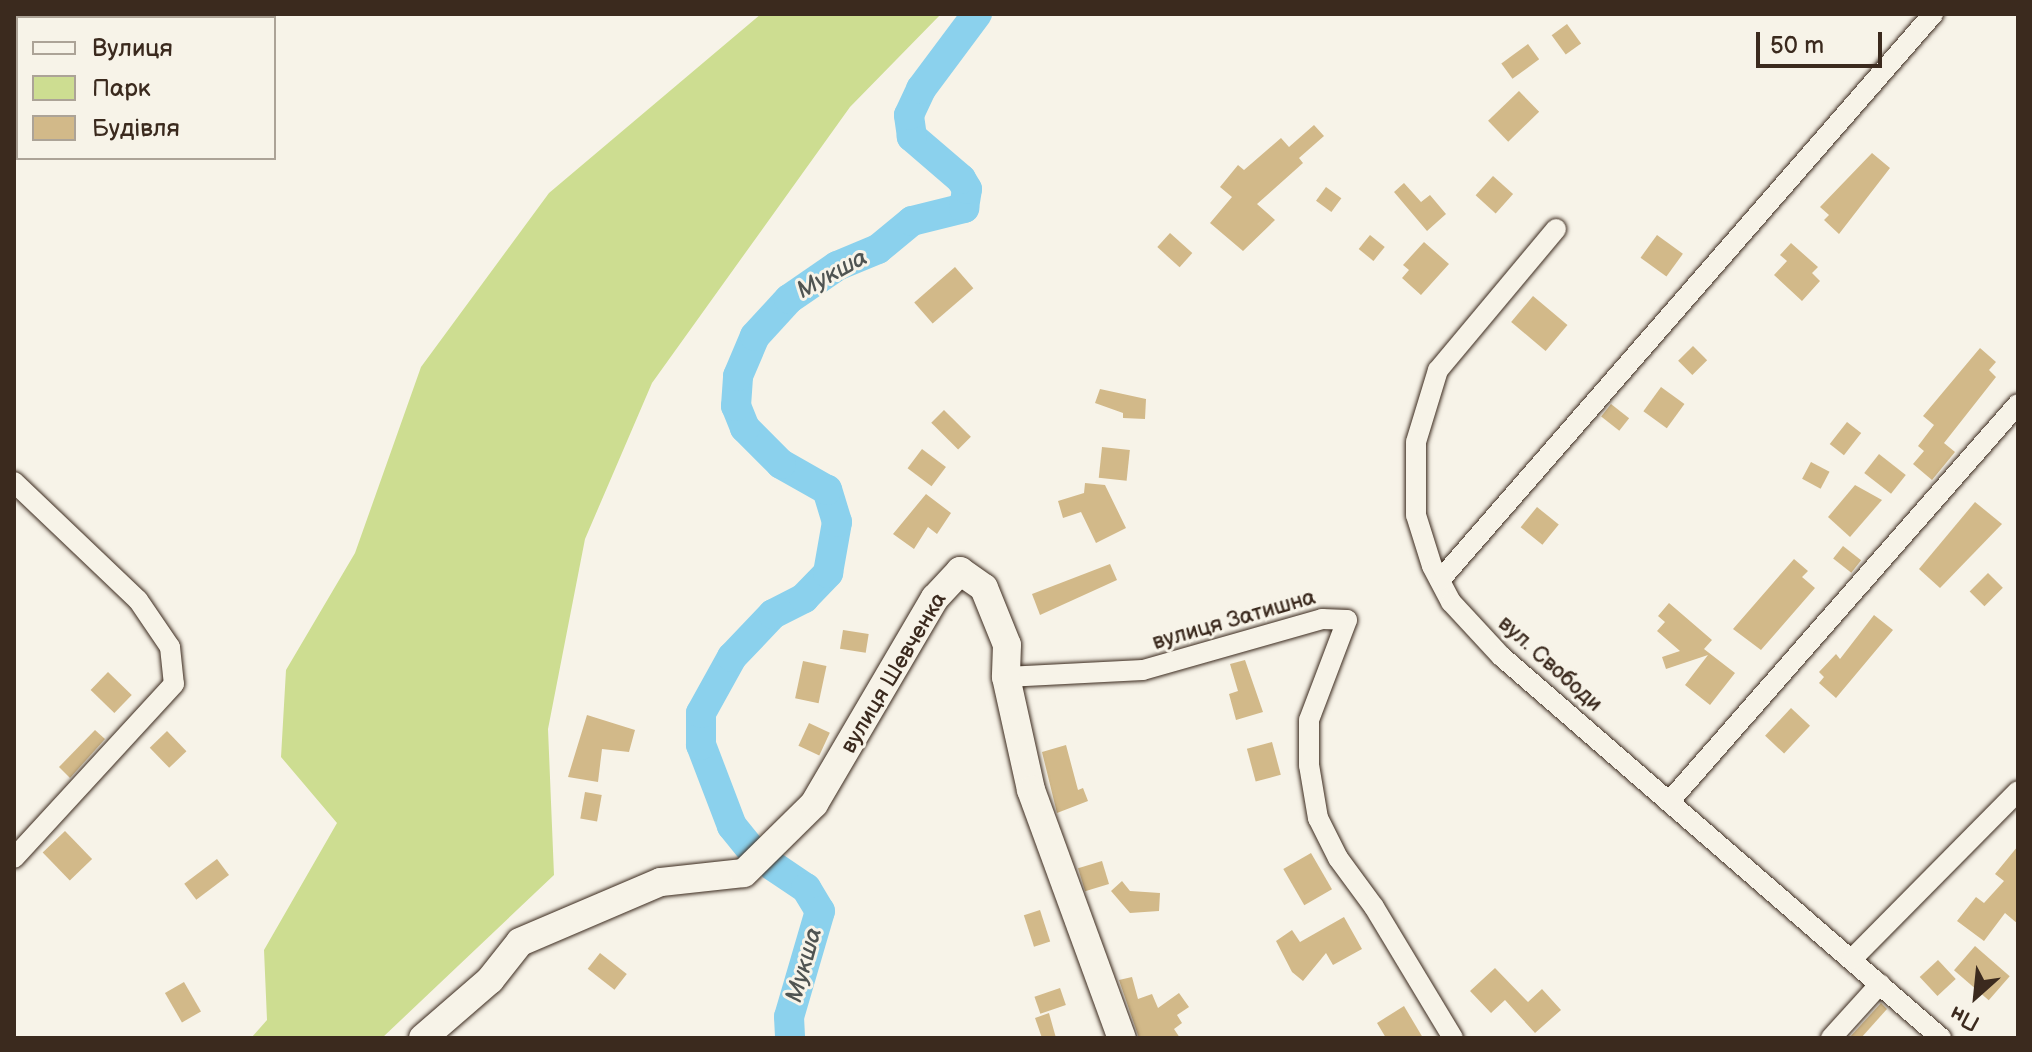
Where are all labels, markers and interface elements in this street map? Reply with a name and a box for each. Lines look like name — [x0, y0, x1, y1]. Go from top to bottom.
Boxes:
legend — [16, 16, 276, 160]
scale bar — [1760, 16, 1886, 66]
text: 50 m — [1770, 31, 1824, 60]
text: Вулиця — [92, 34, 173, 63]
text: Парк — [92, 74, 150, 103]
text: Будівля — [92, 114, 180, 143]
water label: Мукша — [792, 243, 872, 305]
street label: вулиця Затишна — [1149, 584, 1319, 656]
street label: вулиця Шевченка — [836, 588, 952, 758]
street label: вул. Свободи — [1493, 610, 1607, 718]
water label: Мукша — [780, 924, 828, 1006]
north arrow — [1936, 956, 2016, 1036]
text: Пн — [1946, 999, 1984, 1037]

